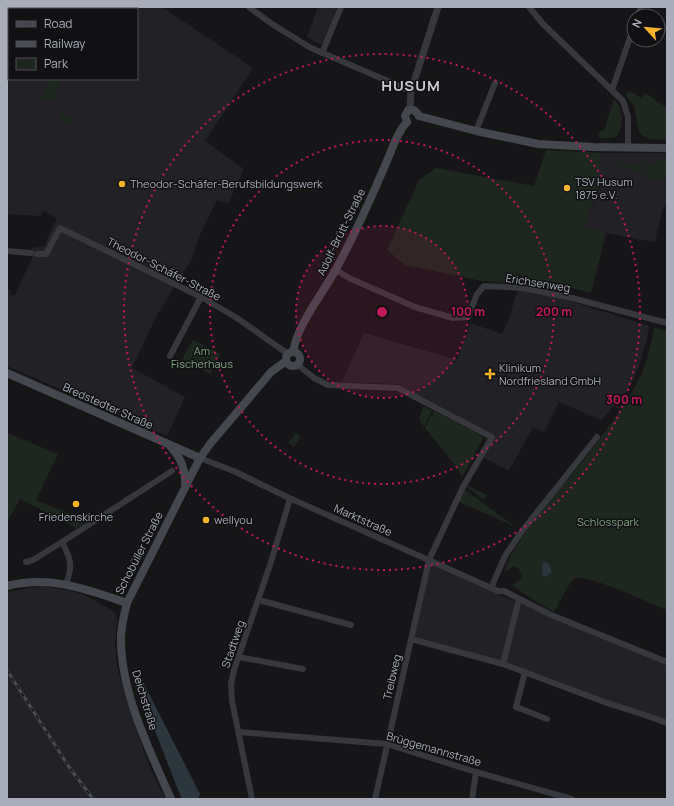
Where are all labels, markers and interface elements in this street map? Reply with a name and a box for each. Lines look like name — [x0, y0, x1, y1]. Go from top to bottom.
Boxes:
legend — [8, 8, 138, 80]
north arrow — [626, 8, 666, 48]
text: Road — [44, 15, 72, 32]
text: N — [628, 16, 645, 30]
text: Railway — [44, 35, 86, 52]
text: Park — [44, 55, 69, 72]
district label: HUSUM — [381, 75, 441, 96]
place label: TSV Husum 1875 e.V. — [575, 174, 633, 202]
place label: Theodor-Schäfer-Berufsbildungswerk — [130, 176, 323, 191]
marker: Theodor-Schäfer-Berufsbildungswerk — [117, 179, 127, 189]
marker: TSV Husum 1875 e.V. — [562, 183, 572, 193]
street label: Adolf-Brütt-Straße — [313, 185, 368, 278]
street label: Theodor-Schäfer-Straße — [105, 233, 224, 304]
street label: Erichsenweg — [505, 270, 571, 295]
text: 100 m — [451, 303, 485, 320]
text: 200 m — [536, 303, 572, 320]
centre of rings — [375, 305, 389, 319]
park label: Am Fischerhaus — [171, 343, 233, 371]
place label: Klinikum Nordfriesland GmbH — [499, 360, 601, 388]
marker: Klinikum Nordfriesland GmbH — [484, 368, 496, 380]
street label: Bredstedter Straße — [61, 379, 156, 432]
text: 300 m — [606, 391, 642, 408]
marker: Friedenskirche — [71, 499, 81, 509]
street label: Marktstraße — [332, 500, 395, 539]
street label: Schobüller Straße — [111, 508, 166, 597]
place label: Friedenskirche — [39, 509, 114, 524]
place label: wellyou — [214, 512, 252, 527]
park label: Schlosspark — [577, 514, 640, 529]
marker: wellyou — [201, 515, 211, 525]
street label: Stadtweg — [217, 618, 248, 670]
street label: Treibweg — [379, 653, 404, 701]
street label: Deichstraße — [129, 668, 162, 732]
street label: Brüggemannstraße — [385, 728, 484, 769]

